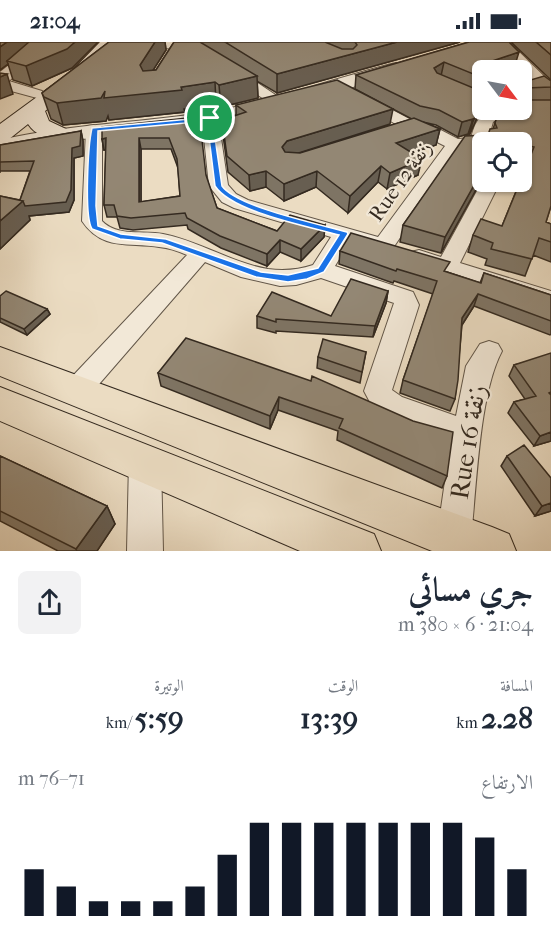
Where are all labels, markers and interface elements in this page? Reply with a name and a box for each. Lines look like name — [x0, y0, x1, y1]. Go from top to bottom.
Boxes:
text: 21:04 — [30, 8, 79, 34]
north arrow — [472, 60, 532, 120]
map controls — [472, 60, 532, 192]
pin — [184, 92, 235, 143]
icon: arrive — [193, 101, 226, 134]
button: locate — [472, 132, 532, 192]
street label: Rue 12 زنقة — [364, 136, 436, 226]
street label: Rue 16 زنقة — [444, 383, 492, 501]
button: share — [18, 571, 81, 634]
text: جري مسائي — [408, 571, 533, 610]
text: 21:04 · 6 × 380 m — [398, 613, 533, 636]
text: الوتيرة — [154, 676, 184, 695]
text: الوقت — [328, 676, 358, 695]
text: المسافة — [500, 676, 533, 695]
text: 5:59 — [135, 701, 184, 736]
text: 13:39 — [300, 701, 358, 736]
text: 2.28 — [481, 701, 533, 736]
text: /km — [106, 713, 135, 732]
text: km — [456, 713, 481, 732]
text: 71–76 m — [18, 767, 85, 790]
text: الارتفاع — [481, 771, 533, 794]

